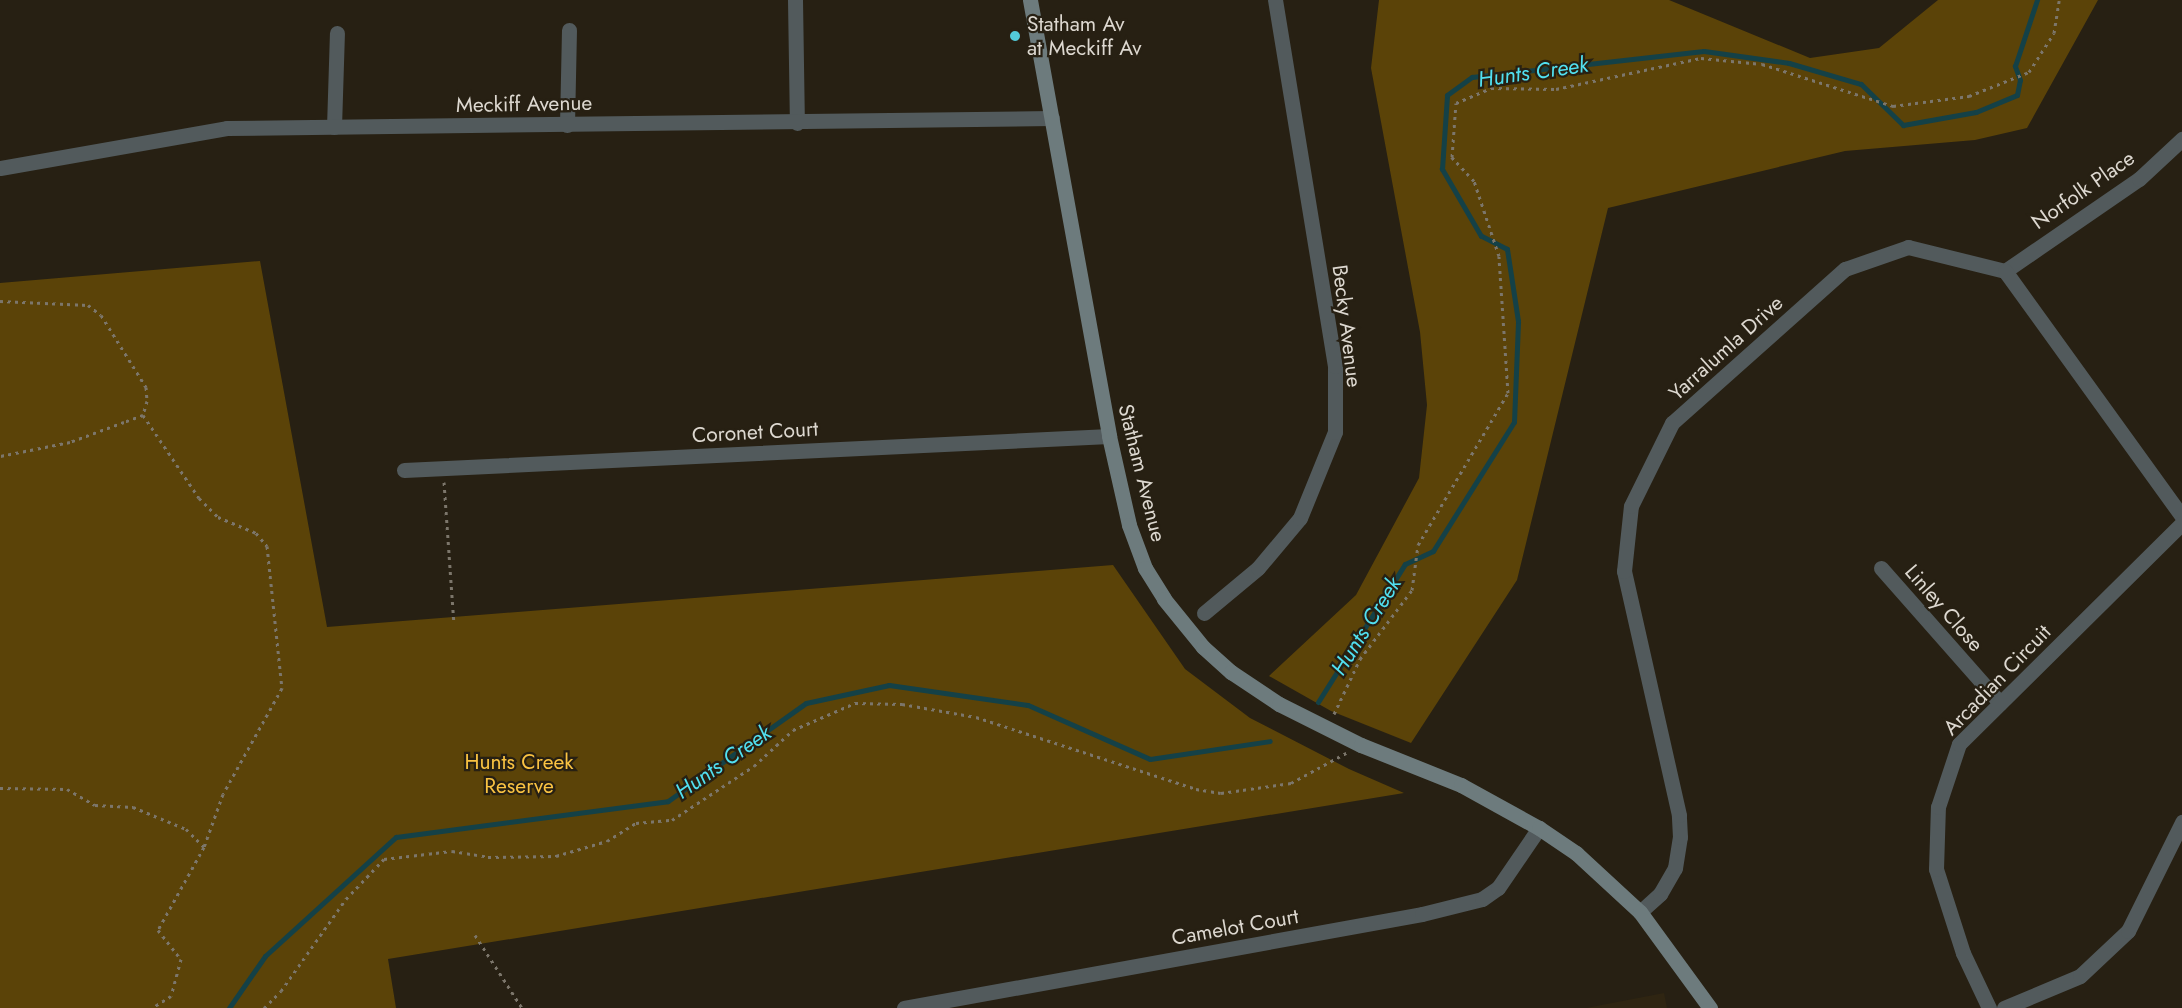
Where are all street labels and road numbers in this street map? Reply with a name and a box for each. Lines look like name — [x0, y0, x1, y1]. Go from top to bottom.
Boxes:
street label: Meckiff Avenue — [456, 90, 592, 118]
street label: Norfolk Place — [2027, 145, 2139, 235]
street label: Becky Avenue — [1327, 263, 1367, 389]
street label: Yarralumla Drive — [1664, 290, 1788, 406]
street label: Statham Avenue — [1113, 402, 1171, 544]
street label: Coronet Court — [691, 416, 819, 448]
street label: Linley Close — [1899, 559, 1989, 657]
street label: Arcadian Circuit — [1938, 619, 2056, 741]
street label: Camelot Court — [1170, 903, 1300, 951]

